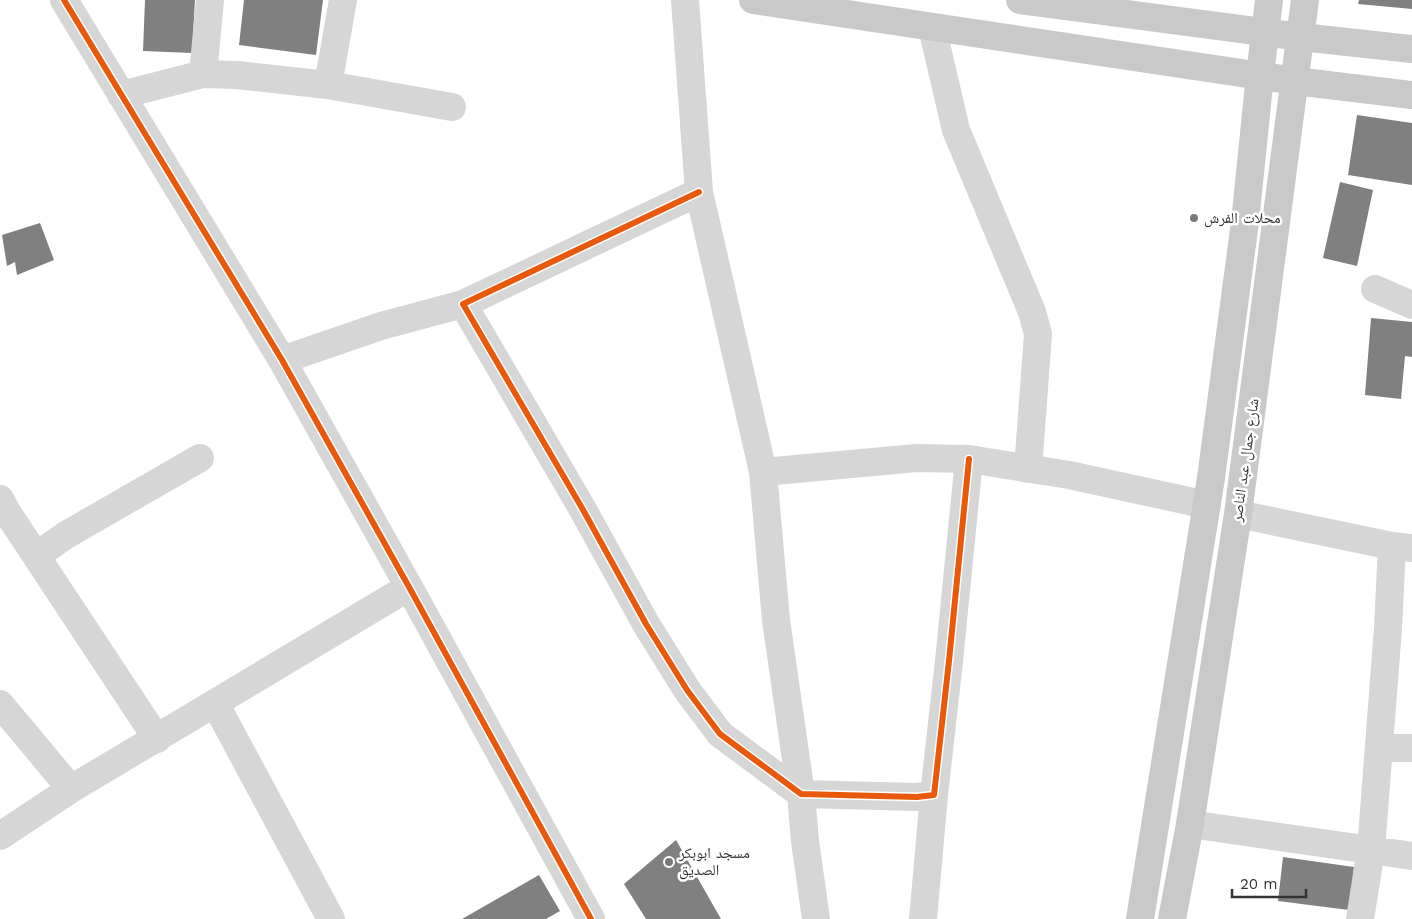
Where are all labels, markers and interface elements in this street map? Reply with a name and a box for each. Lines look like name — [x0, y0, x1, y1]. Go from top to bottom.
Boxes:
place label: محلات الفرش — [1204, 209, 1281, 228]
marker: محلات الفرش — [1188, 212, 1200, 224]
street label: شارع جمال عبد الناصر — [1227, 397, 1264, 524]
place label: مسجد ابوبكر الصديق — [678, 844, 750, 880]
marker: مسجد ابوبكر الصديق — [663, 856, 675, 868]
scale bar — [1232, 866, 1306, 898]
text: 20 m — [1240, 875, 1278, 893]

